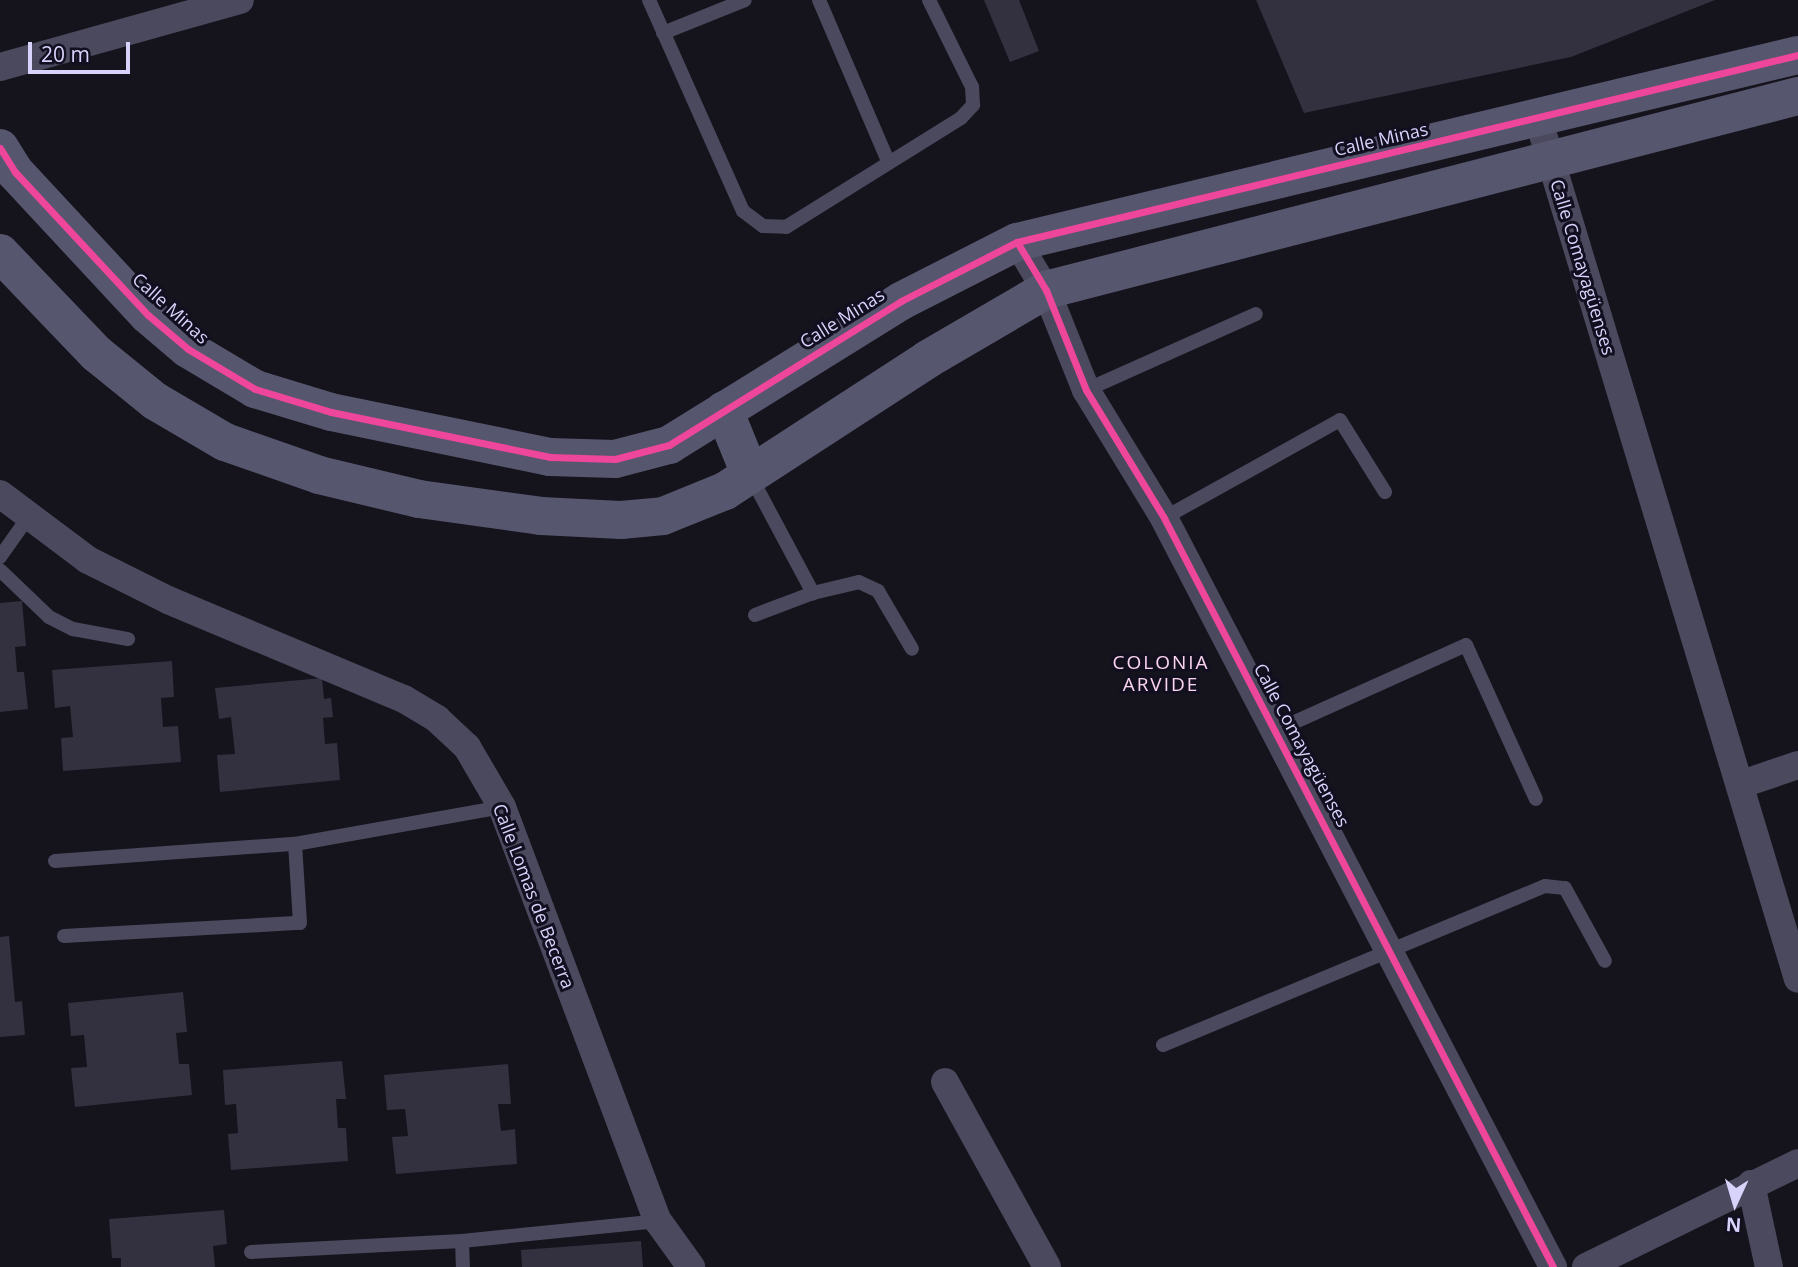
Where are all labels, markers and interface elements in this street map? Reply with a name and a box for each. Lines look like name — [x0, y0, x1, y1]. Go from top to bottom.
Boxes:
scale bar — [32, 28, 133, 72]
text: 20 m — [41, 40, 90, 68]
street label: Calle Minas — [1332, 118, 1430, 160]
street label: Calle Comayagüenses — [1546, 177, 1620, 357]
street label: Calle Minas — [128, 268, 214, 348]
street label: Calle Minas — [796, 284, 888, 352]
district label: COLONIA ARVIDE — [1113, 652, 1209, 696]
street label: Calle Comayagüenses — [1250, 659, 1354, 831]
street label: Calle Lomas de Becerra — [489, 800, 579, 992]
north arrow — [1700, 1169, 1770, 1239]
text: N — [1725, 1211, 1742, 1238]

